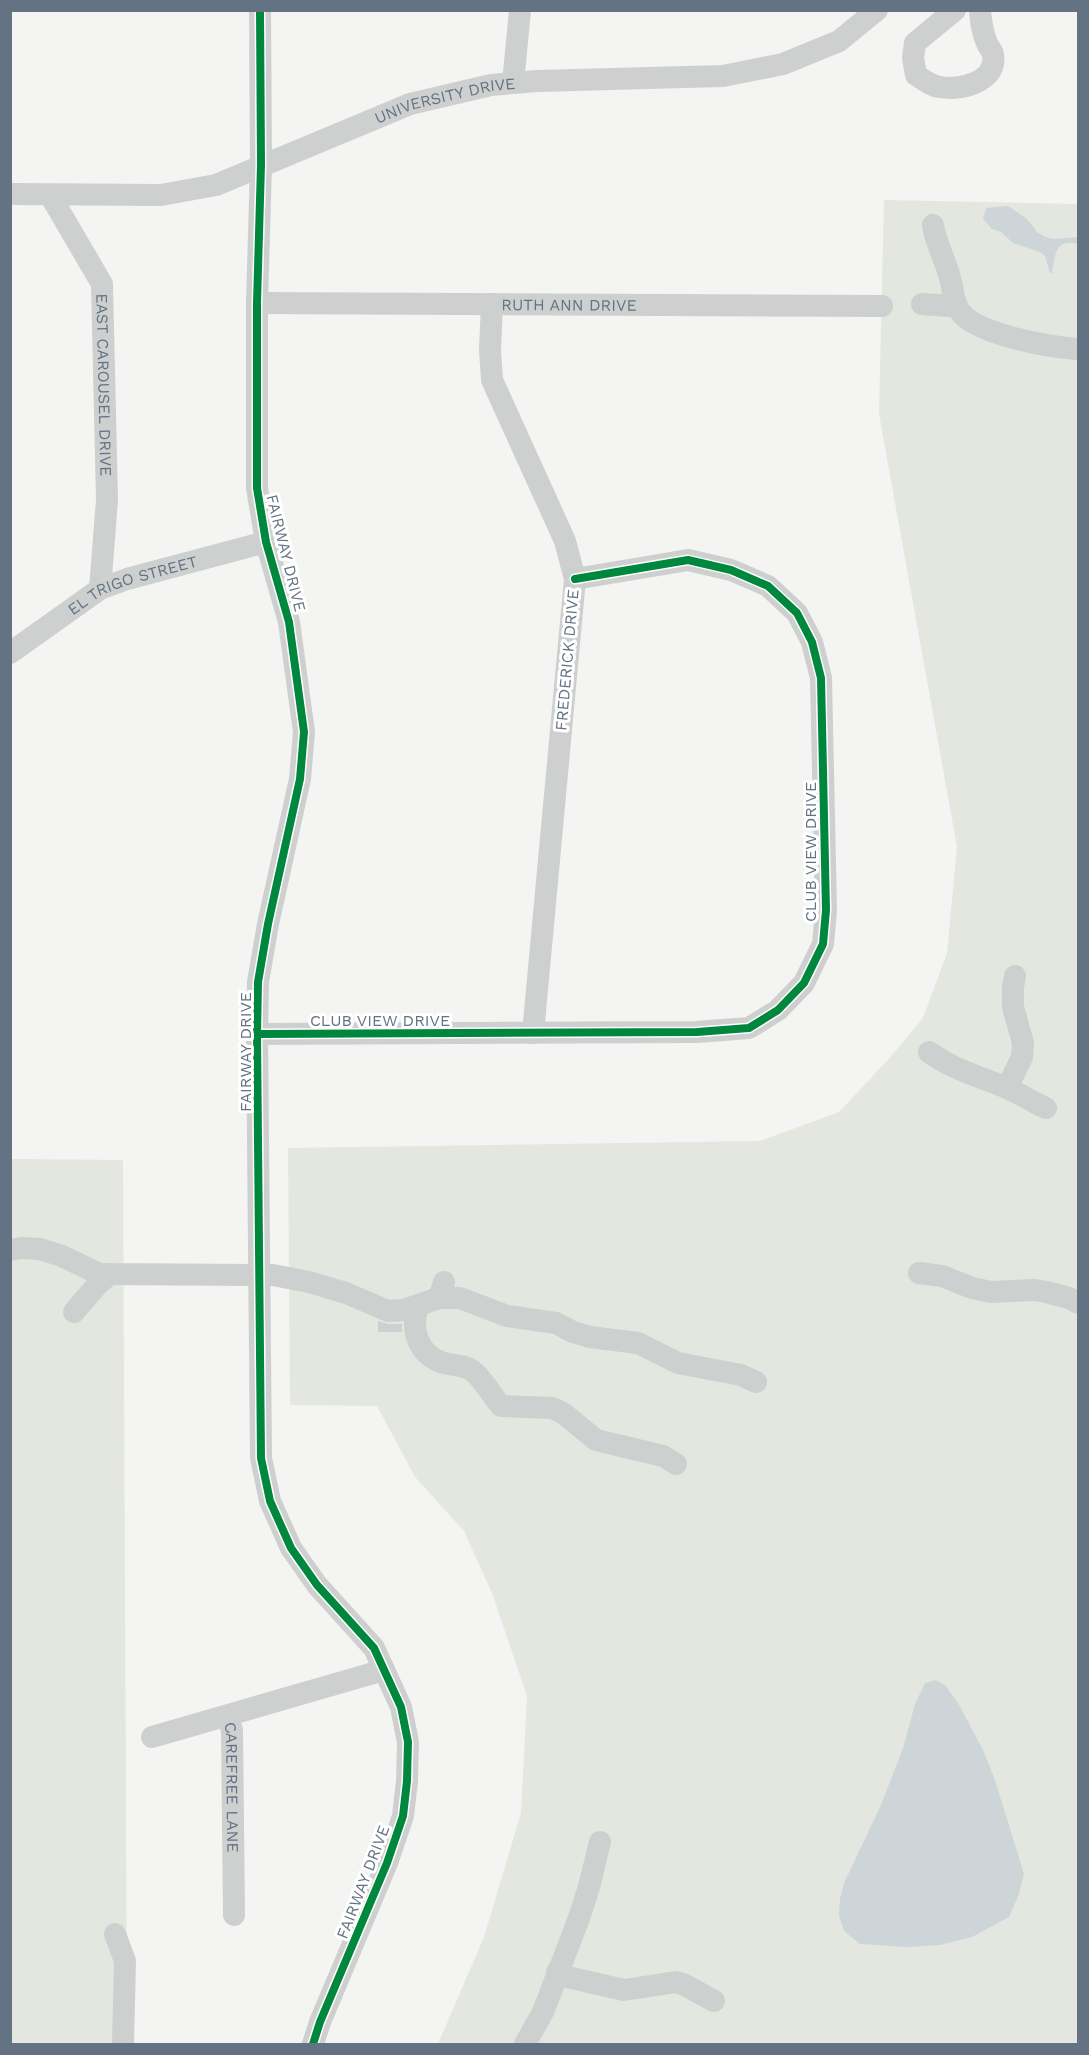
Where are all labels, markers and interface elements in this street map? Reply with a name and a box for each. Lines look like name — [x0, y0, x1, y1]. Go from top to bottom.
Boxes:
street label: UNIVERSITY DRIVE — [372, 73, 516, 127]
street label: EAST CAROUSEL DRIVE — [93, 293, 116, 477]
street label: RUTH ANN DRIVE — [501, 295, 637, 314]
street label: FAIRWAY DRIVE — [262, 492, 310, 614]
street label: EL TRIGO STREET — [64, 551, 199, 619]
street label: FREDERICK DRIVE — [551, 588, 583, 732]
street label: CLUB VIEW DRIVE — [801, 782, 820, 922]
street label: FAIRWAY DRIVE — [236, 992, 255, 1112]
street label: CLUB VIEW DRIVE — [310, 1011, 450, 1030]
street label: CAREFREE LANE — [220, 1719, 243, 1853]
street label: FAIRWAY DRIVE — [333, 1823, 393, 1941]

